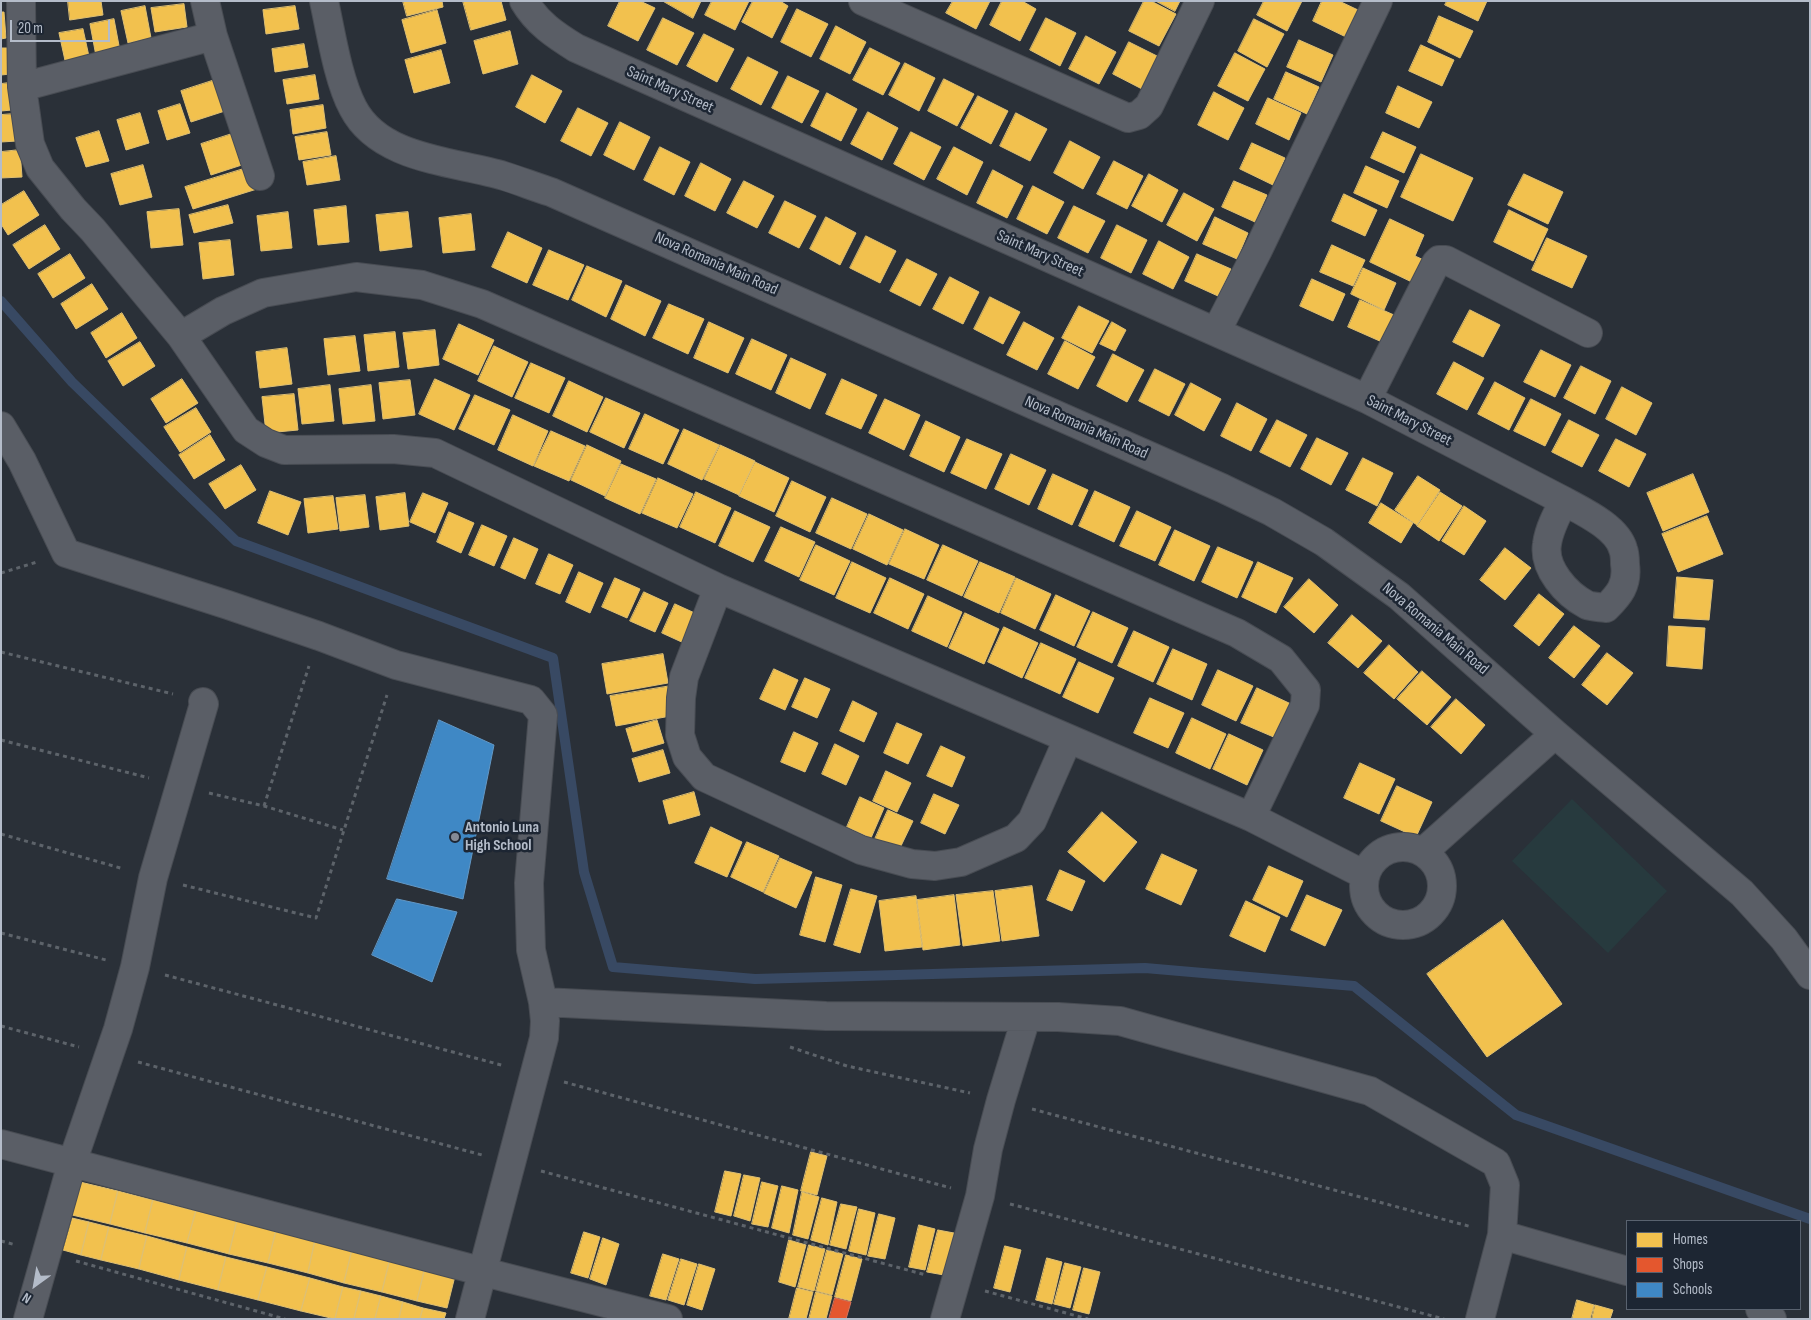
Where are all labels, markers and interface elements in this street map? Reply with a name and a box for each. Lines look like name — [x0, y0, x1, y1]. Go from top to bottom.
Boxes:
scale bar — [12, 10, 112, 42]
text: 20 m — [18, 19, 43, 38]
street label: Saint Mary Street — [624, 62, 716, 118]
street label: Saint Mary Street — [994, 226, 1086, 282]
street label: Nova Romania Main Road — [651, 228, 781, 300]
street label: Saint Mary Street — [1363, 391, 1455, 451]
street label: Nova Romania Main Road — [1021, 392, 1151, 464]
street label: Nova Romania Main Road — [1378, 579, 1492, 679]
place label: Antonio Luna High School — [465, 818, 539, 856]
marker: Antonio Luna High School — [449, 831, 461, 843]
legend — [1626, 1220, 1801, 1310]
text: Homes — [1673, 1230, 1708, 1249]
text: Shops — [1673, 1255, 1704, 1274]
north arrow — [10, 1260, 60, 1310]
text: Schools — [1673, 1280, 1712, 1299]
text: N — [19, 1289, 34, 1307]

